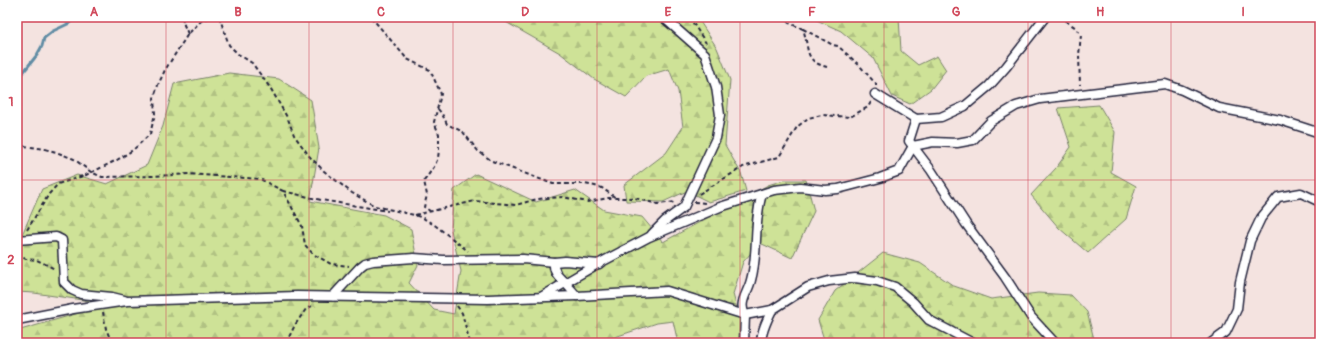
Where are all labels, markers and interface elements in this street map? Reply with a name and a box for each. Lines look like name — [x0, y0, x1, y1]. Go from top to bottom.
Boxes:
text: A — [90, 4, 99, 20]
text: B — [234, 4, 242, 20]
text: C — [377, 4, 385, 20]
text: D — [521, 4, 529, 20]
text: E — [665, 4, 672, 20]
text: F — [808, 4, 816, 20]
text: G — [952, 4, 961, 20]
text: H — [1096, 4, 1104, 20]
text: I — [1241, 4, 1245, 20]
text: 1 — [8, 94, 14, 110]
text: 2 — [7, 252, 15, 268]

